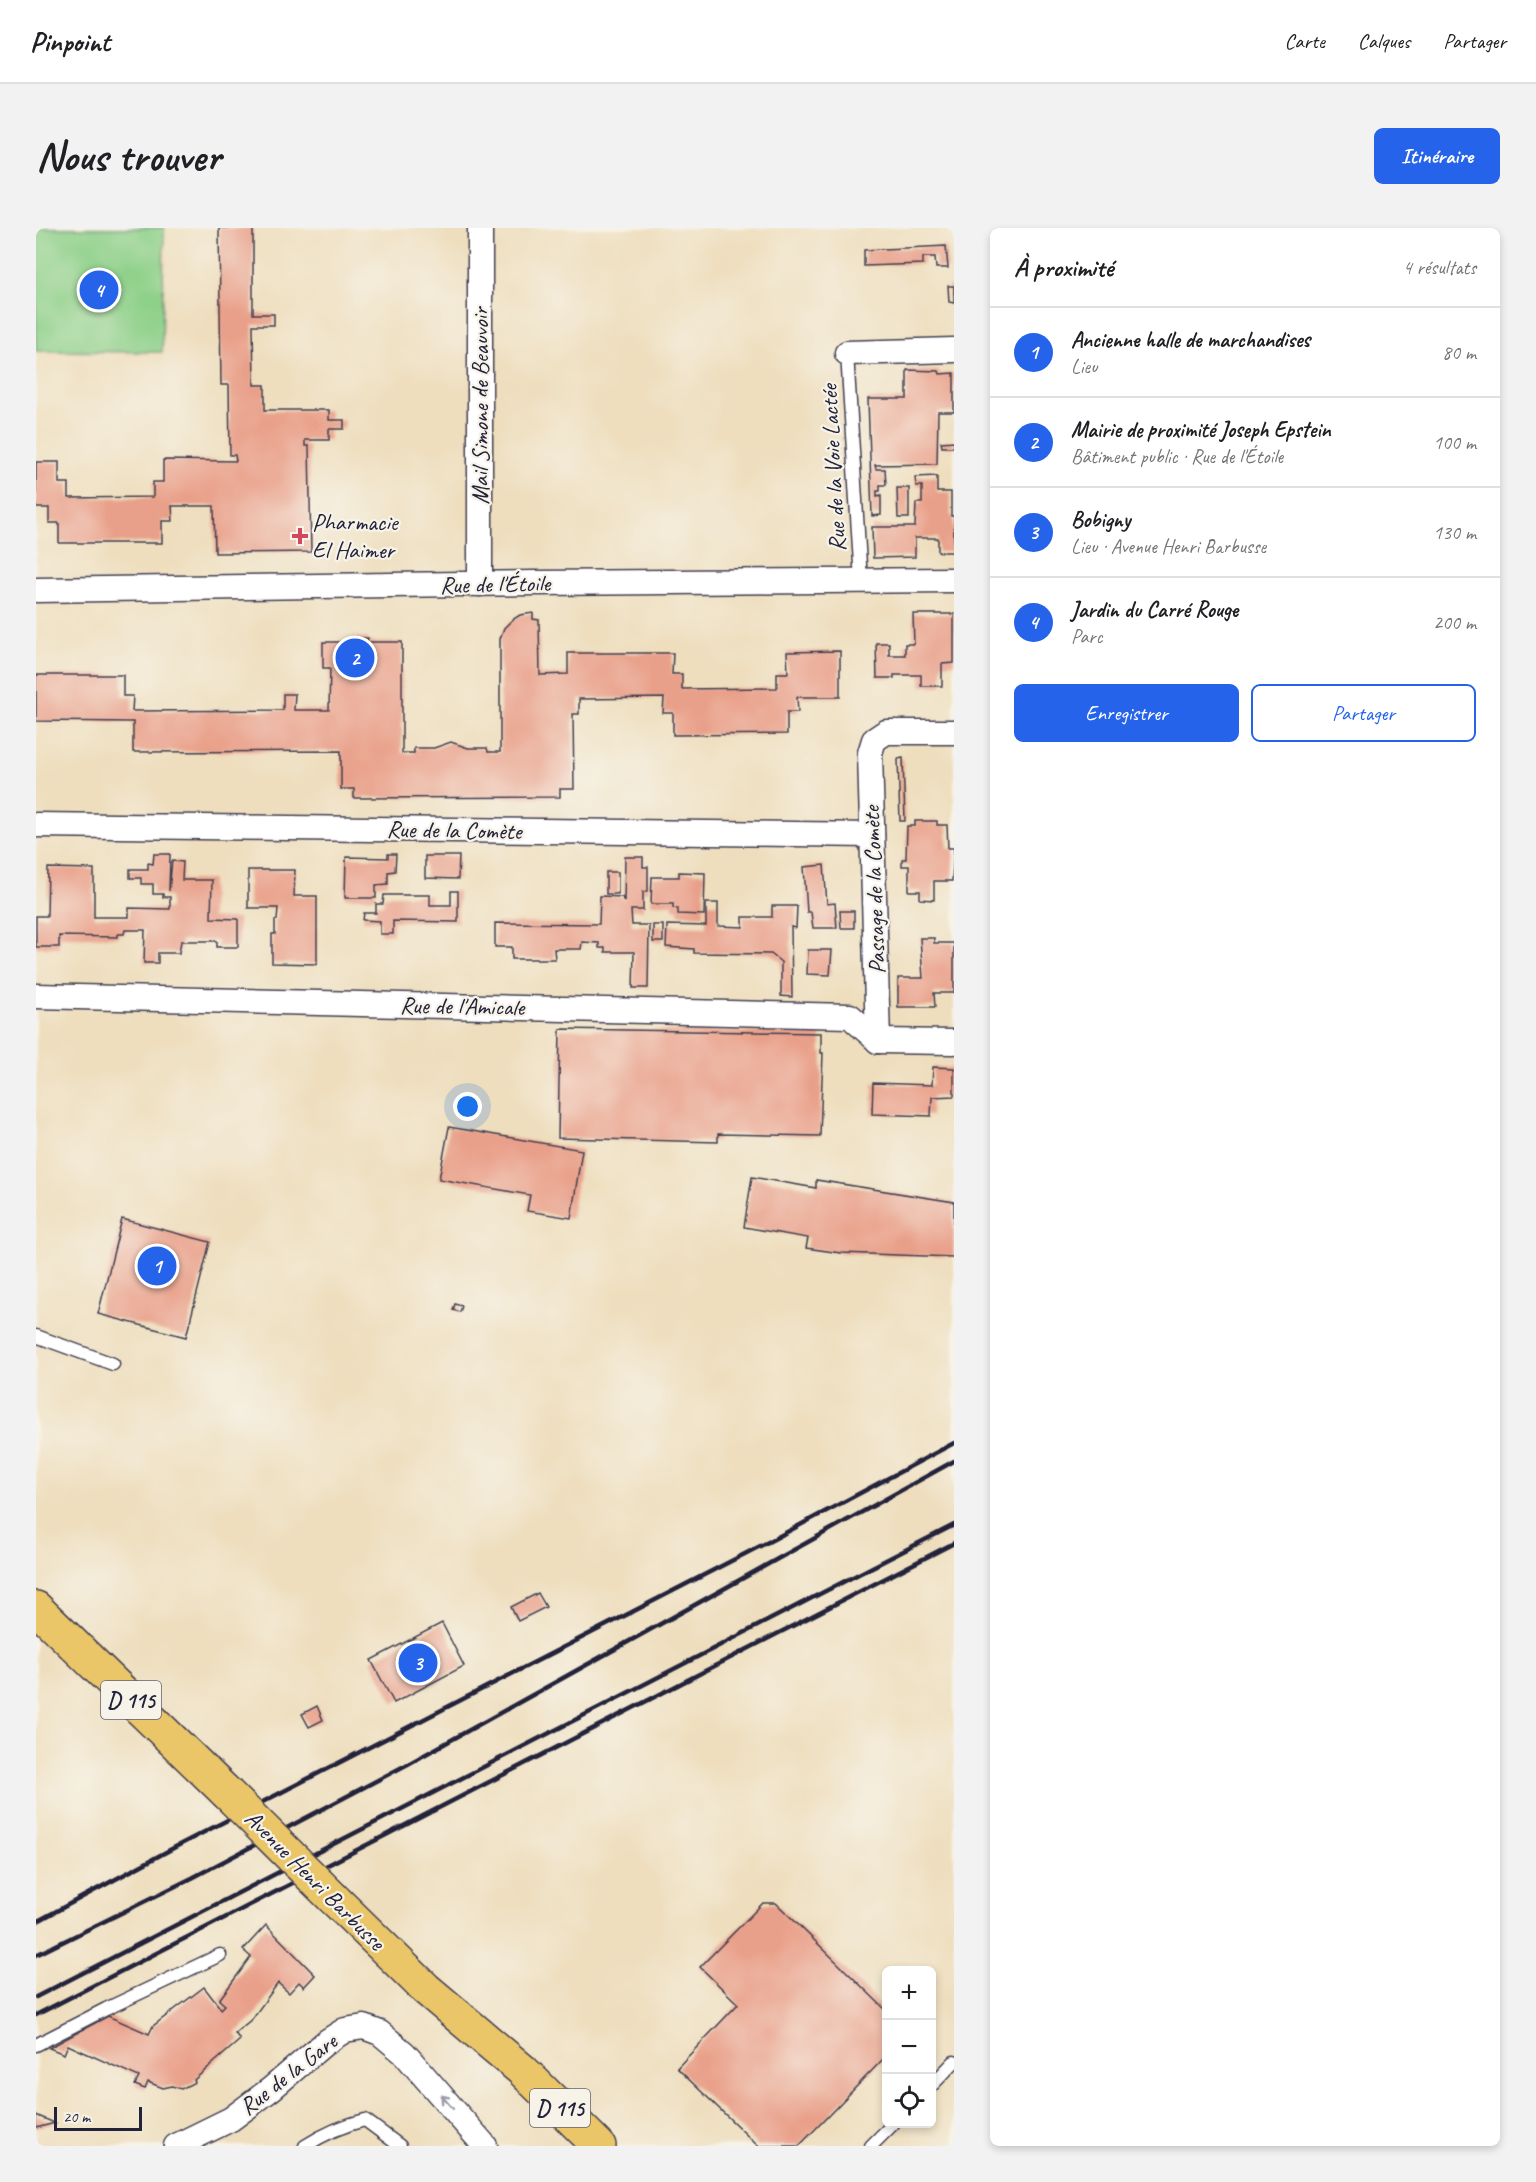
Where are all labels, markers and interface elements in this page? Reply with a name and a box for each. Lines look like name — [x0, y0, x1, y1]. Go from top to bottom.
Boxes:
text: Pinpoint — [30, 24, 110, 59]
text: Carte — [1284, 28, 1325, 54]
text: Calques — [1358, 28, 1410, 54]
text: Partager — [1443, 28, 1506, 54]
button: Itinéraire — [1374, 128, 1500, 184]
text: Nous trouver — [36, 130, 220, 183]
text: À proximité — [1014, 251, 1113, 284]
text: 4 résultats — [1403, 255, 1476, 280]
pin: 4 — [80, 268, 118, 312]
street label: Mail Simone de Beauvoir — [465, 305, 495, 505]
text: Ancienne halle de marchandises — [1071, 326, 1310, 354]
text: 1 — [1029, 340, 1038, 365]
text: 80 m — [1442, 340, 1476, 365]
text: Lieu — [1071, 354, 1097, 379]
street label: Rue de la Voie Lactée — [814, 381, 852, 552]
text: Mairie de proximité Joseph Epstein — [1071, 416, 1331, 444]
text: 2 — [1029, 430, 1038, 455]
text: 100 m — [1433, 430, 1476, 455]
text: Bâtiment public · Rue de l'Étoile — [1071, 444, 1283, 469]
text: Bobigny — [1071, 506, 1130, 534]
place label: Pharmacie El Haimer — [312, 507, 400, 565]
text: 3 — [1029, 520, 1038, 545]
text: 130 m — [1433, 520, 1476, 545]
marker: Pharmacie El Haimer — [293, 529, 307, 543]
text: Lieu · Avenue Henri Barbusse — [1071, 534, 1266, 559]
street label: Rue de l'Étoile — [440, 568, 553, 600]
text: Jardin du Carré Rouge — [1071, 596, 1238, 624]
text: 4 — [1029, 610, 1038, 635]
text: 200 m — [1433, 610, 1476, 635]
text: Parc — [1071, 624, 1102, 649]
pin: 2 — [336, 636, 374, 680]
button: Enregistrer — [1014, 684, 1239, 742]
button: Partager — [1251, 684, 1476, 742]
street label: Passage de la Comète — [856, 803, 892, 975]
street label: Rue de la Comète — [386, 814, 524, 846]
street label: Rue de l'Amicale — [400, 990, 527, 1022]
your location — [453, 1092, 482, 1121]
pin: 1 — [138, 1244, 176, 1288]
pin: 3 — [398, 1640, 437, 1686]
road number: D 115 — [101, 1681, 161, 1719]
street label: Avenue Henri Barbusse — [239, 1804, 393, 1958]
map controls — [882, 1966, 936, 2128]
button: + — [882, 1966, 936, 2020]
button: − — [882, 2020, 936, 2074]
street label: Rue de la Gare — [233, 2025, 345, 2121]
button: locate — [882, 2074, 936, 2128]
road number: D 115 — [530, 2089, 590, 2127]
one-way arrow — [440, 2095, 454, 2110]
scale bar — [54, 2104, 142, 2132]
text: 20 m — [63, 2107, 90, 2127]

